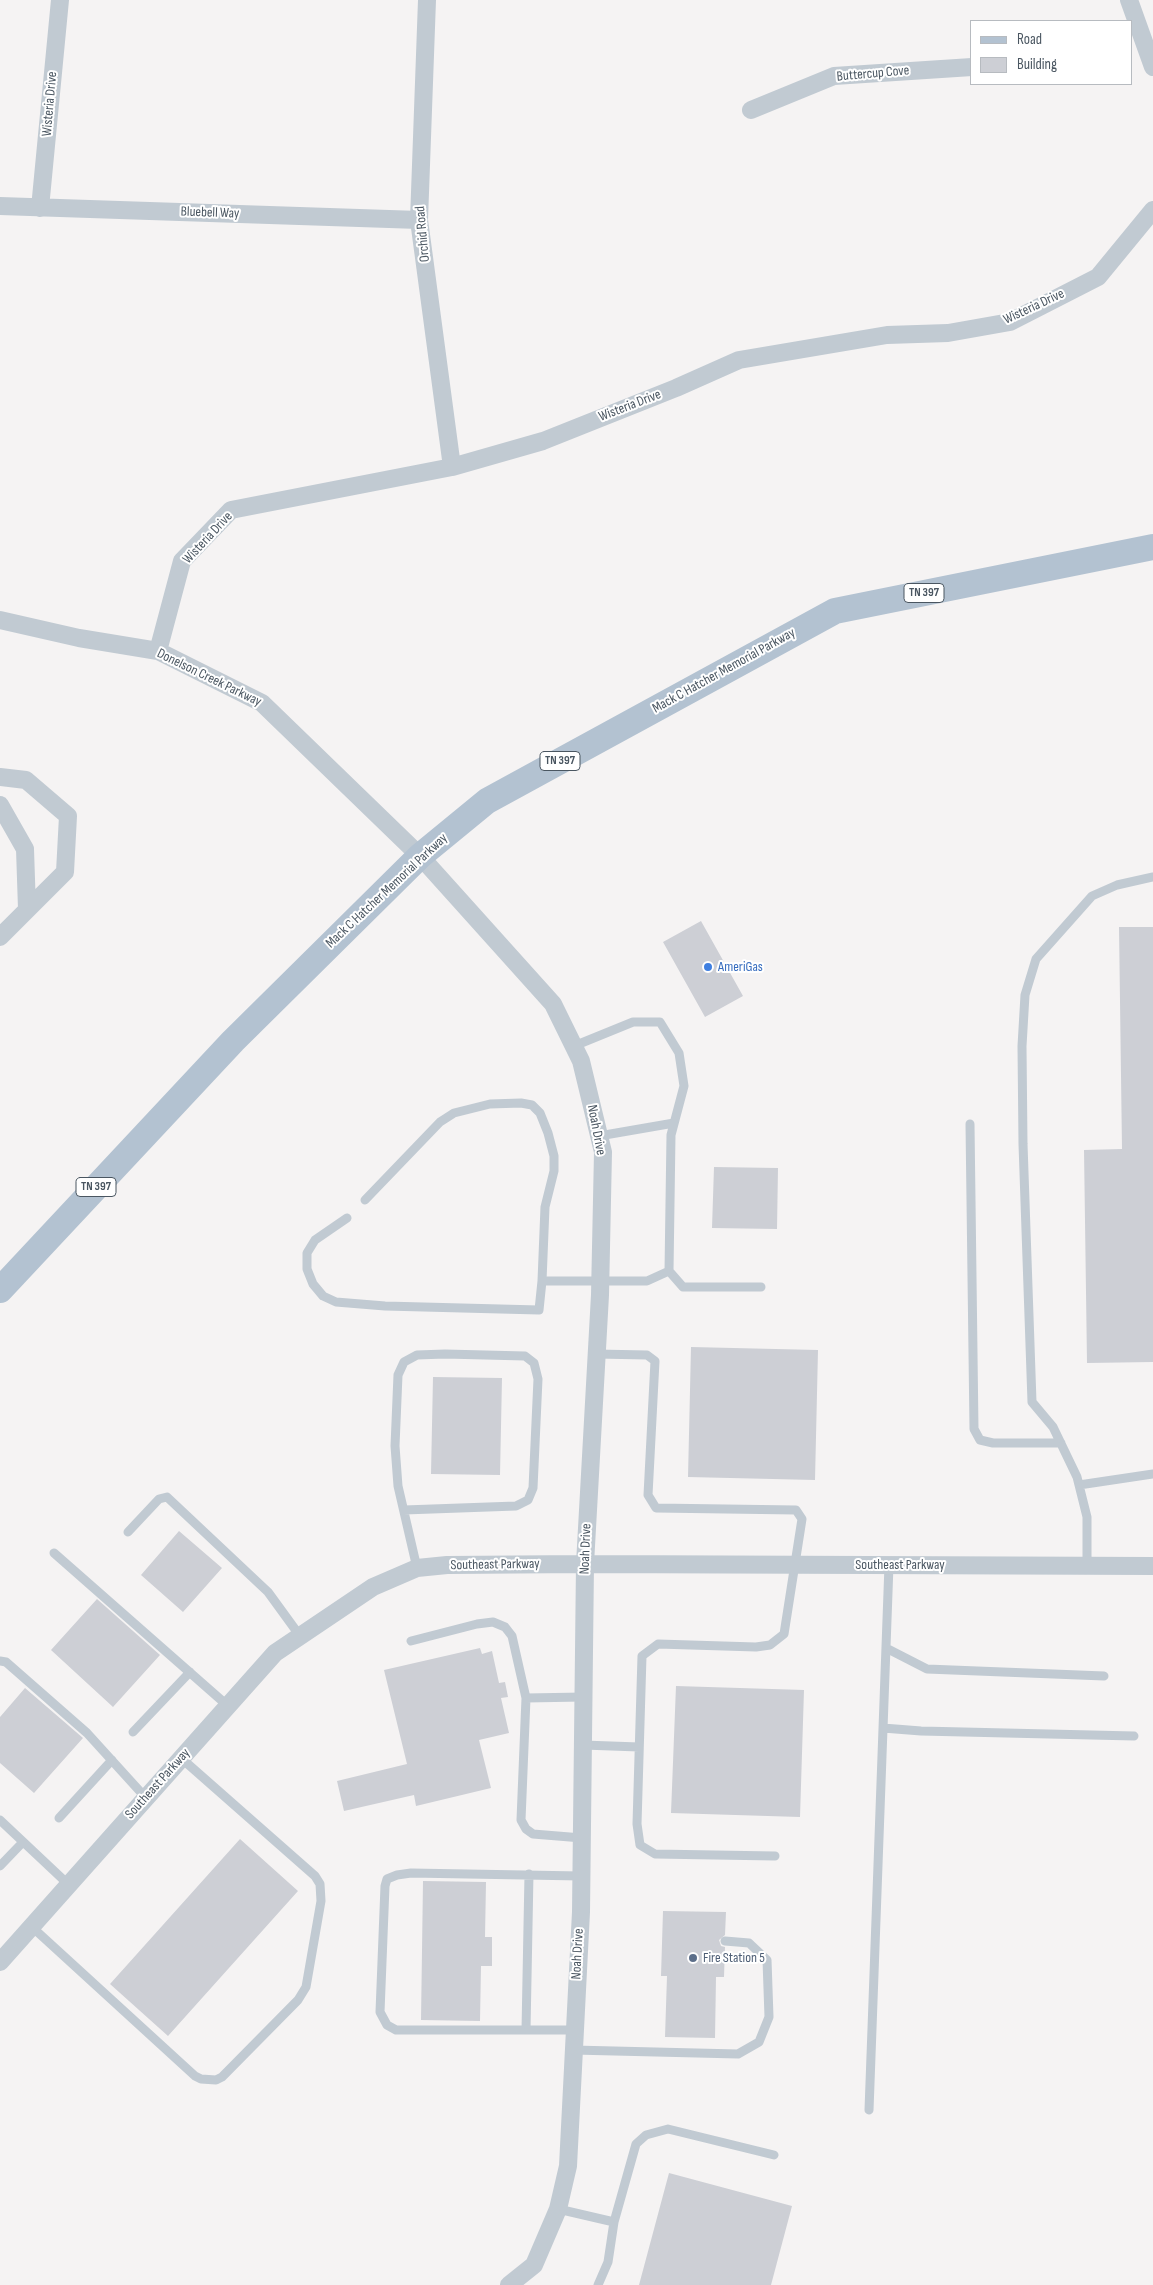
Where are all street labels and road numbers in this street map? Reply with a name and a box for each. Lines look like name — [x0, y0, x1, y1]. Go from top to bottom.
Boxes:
street label: Buttercup Cove — [836, 62, 910, 86]
street label: Wisteria Drive — [39, 71, 61, 137]
street label: Bluebell Way — [180, 204, 240, 222]
street label: Orchid Road — [412, 205, 434, 263]
street label: Wisteria Drive — [1001, 286, 1067, 328]
street label: Wisteria Drive — [597, 386, 663, 426]
street label: Wisteria Drive — [180, 508, 236, 568]
road number: TN 397 — [904, 584, 944, 602]
street label: Mack C Hatcher Memorial Parkway — [650, 625, 798, 717]
street label: Donelson Creek Parkway — [154, 645, 264, 711]
road number: TN 397 — [540, 751, 580, 770]
street label: Mack C Hatcher Memorial Parkway — [323, 830, 451, 952]
street label: Noah Drive — [583, 1103, 609, 1157]
road number: TN 397 — [76, 1178, 116, 1196]
street label: Noah Drive — [577, 1523, 595, 1575]
street label: Southeast Parkway — [450, 1556, 540, 1574]
street label: Southeast Parkway — [855, 1557, 945, 1573]
street label: Southeast Parkway — [122, 1745, 194, 1823]
street label: Noah Drive — [568, 1928, 588, 1980]

